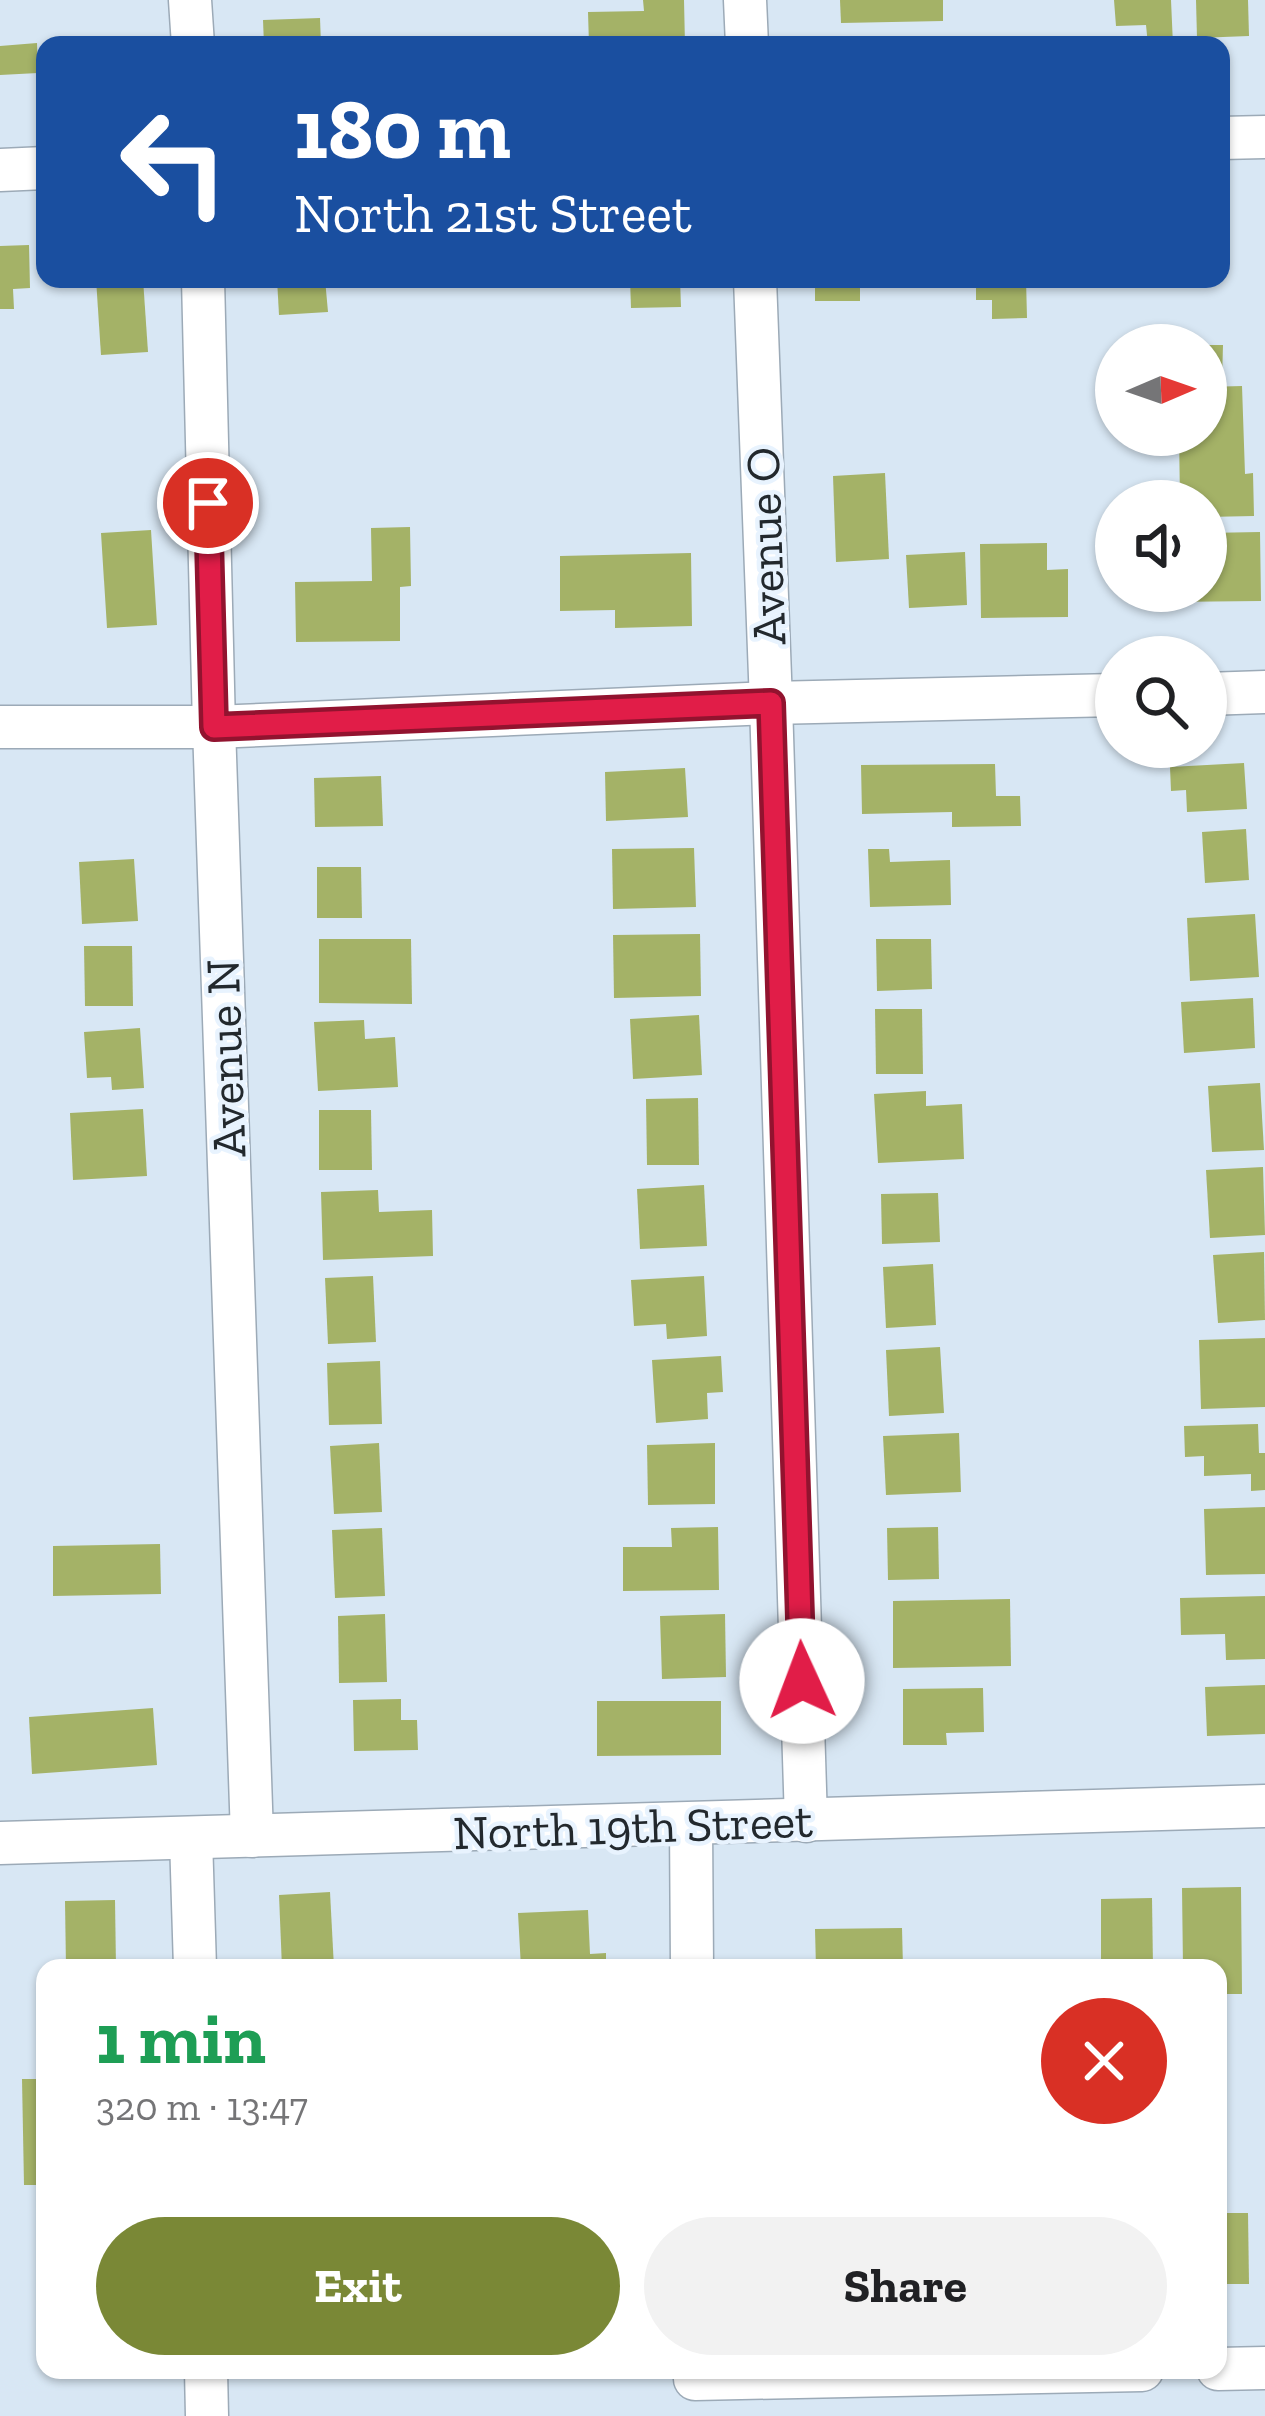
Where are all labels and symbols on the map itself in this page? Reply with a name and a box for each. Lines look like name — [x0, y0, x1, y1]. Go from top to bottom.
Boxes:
north arrow — [1095, 324, 1227, 456]
street label: Avenue O — [734, 446, 797, 646]
pin — [157, 452, 259, 554]
street label: Avenue N — [194, 958, 257, 1158]
position arrow — [739, 1618, 865, 1744]
street label: North 19th Street — [452, 1792, 814, 1861]

